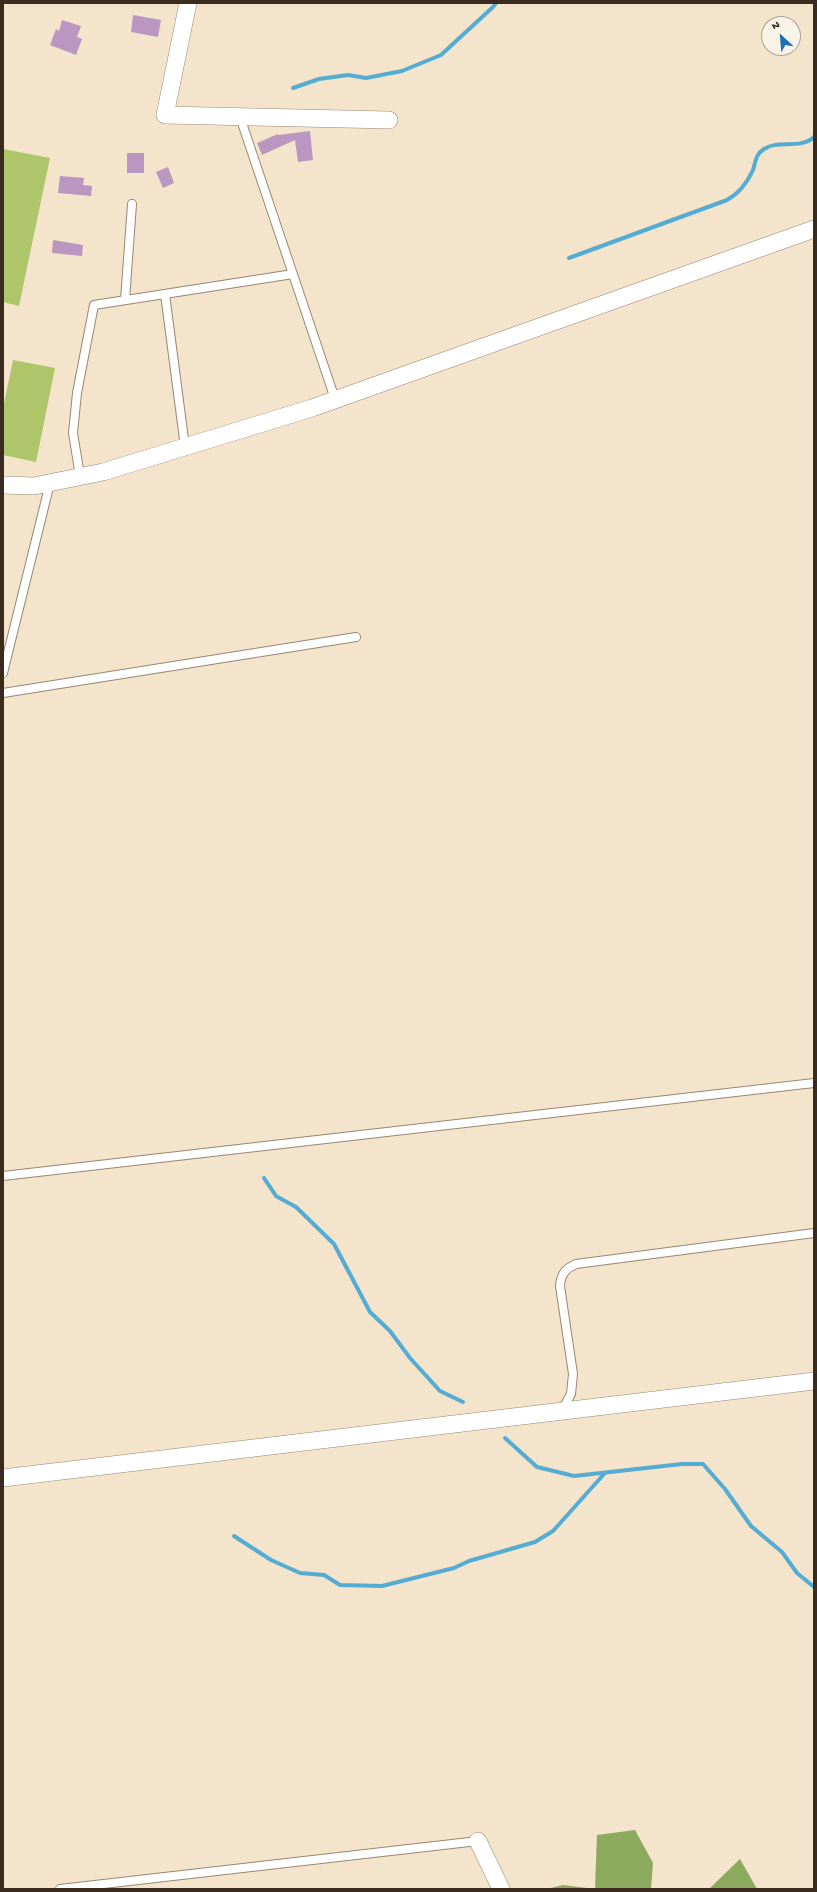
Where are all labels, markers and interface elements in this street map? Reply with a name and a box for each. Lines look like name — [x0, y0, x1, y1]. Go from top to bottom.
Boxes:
north arrow — [761, 16, 801, 56]
text: N — [770, 19, 782, 33]

